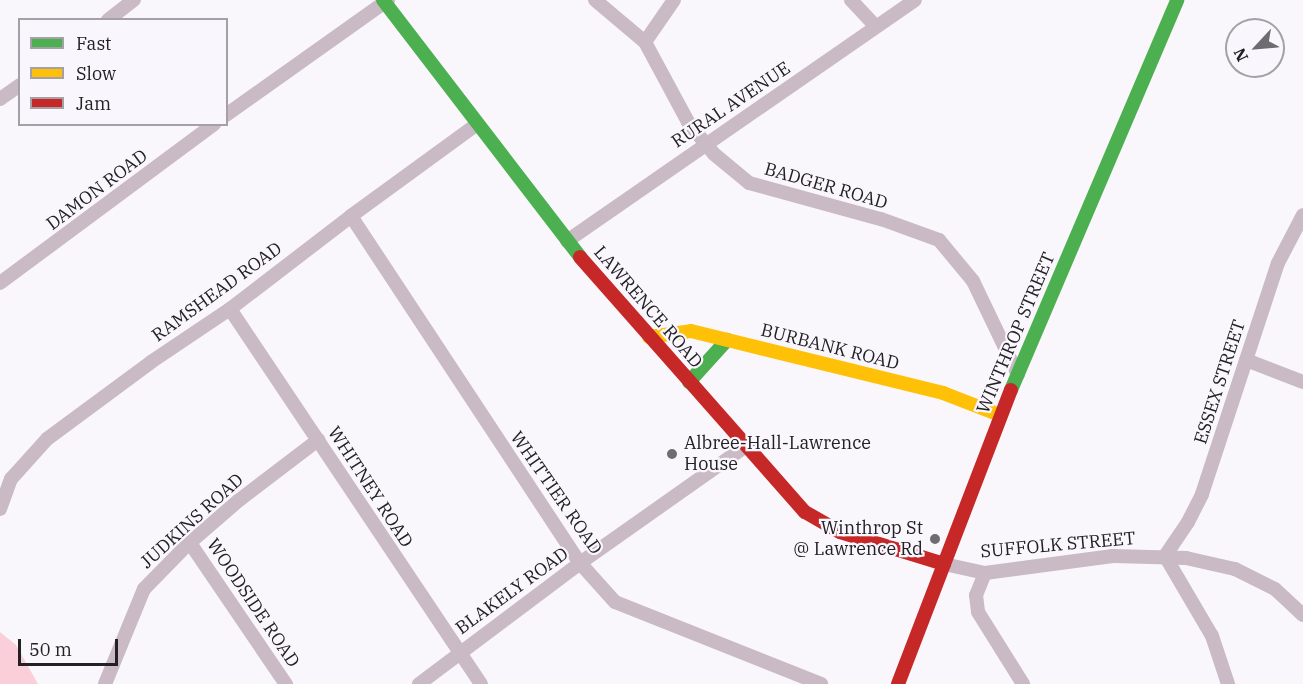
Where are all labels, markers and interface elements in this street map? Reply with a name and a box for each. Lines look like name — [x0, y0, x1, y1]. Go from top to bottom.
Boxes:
legend — [18, 18, 228, 126]
north arrow — [1225, 18, 1285, 78]
text: Fast — [76, 32, 111, 55]
text: N — [1229, 45, 1252, 65]
street label: RURAL AVENUE — [668, 57, 794, 153]
text: Slow — [76, 62, 116, 85]
text: Jam — [76, 92, 111, 115]
street label: DAMON ROAD — [42, 145, 152, 235]
street label: BADGER ROAD — [762, 158, 890, 214]
street label: RAMSHEAD ROAD — [148, 238, 286, 346]
street label: LAWRENCE ROAD — [589, 242, 707, 372]
street label: WINTHROP STREET — [972, 249, 1060, 417]
street label: ESSEX STREET — [1190, 317, 1250, 447]
street label: BURBANK ROAD — [759, 319, 901, 375]
street label: WHITNEY ROAD — [323, 423, 417, 551]
street label: WHITTIER ROAD — [506, 427, 606, 559]
place label: Albree-Hall-Lawrence House — [684, 433, 871, 476]
marker: Albree-Hall-Lawrence House — [665, 447, 679, 461]
street label: JUDKINS ROAD — [136, 469, 248, 573]
place label: Winthrop St @ Lawrence Rd — [793, 518, 923, 560]
street label: SUFFOLK STREET — [980, 527, 1136, 563]
marker: Winthrop St @ Lawrence Rd — [928, 532, 942, 546]
street label: WOODSIDE ROAD — [202, 535, 304, 671]
street label: BLAKELY ROAD — [451, 543, 573, 639]
scale bar — [21, 627, 122, 665]
text: 50 m — [29, 638, 72, 661]

